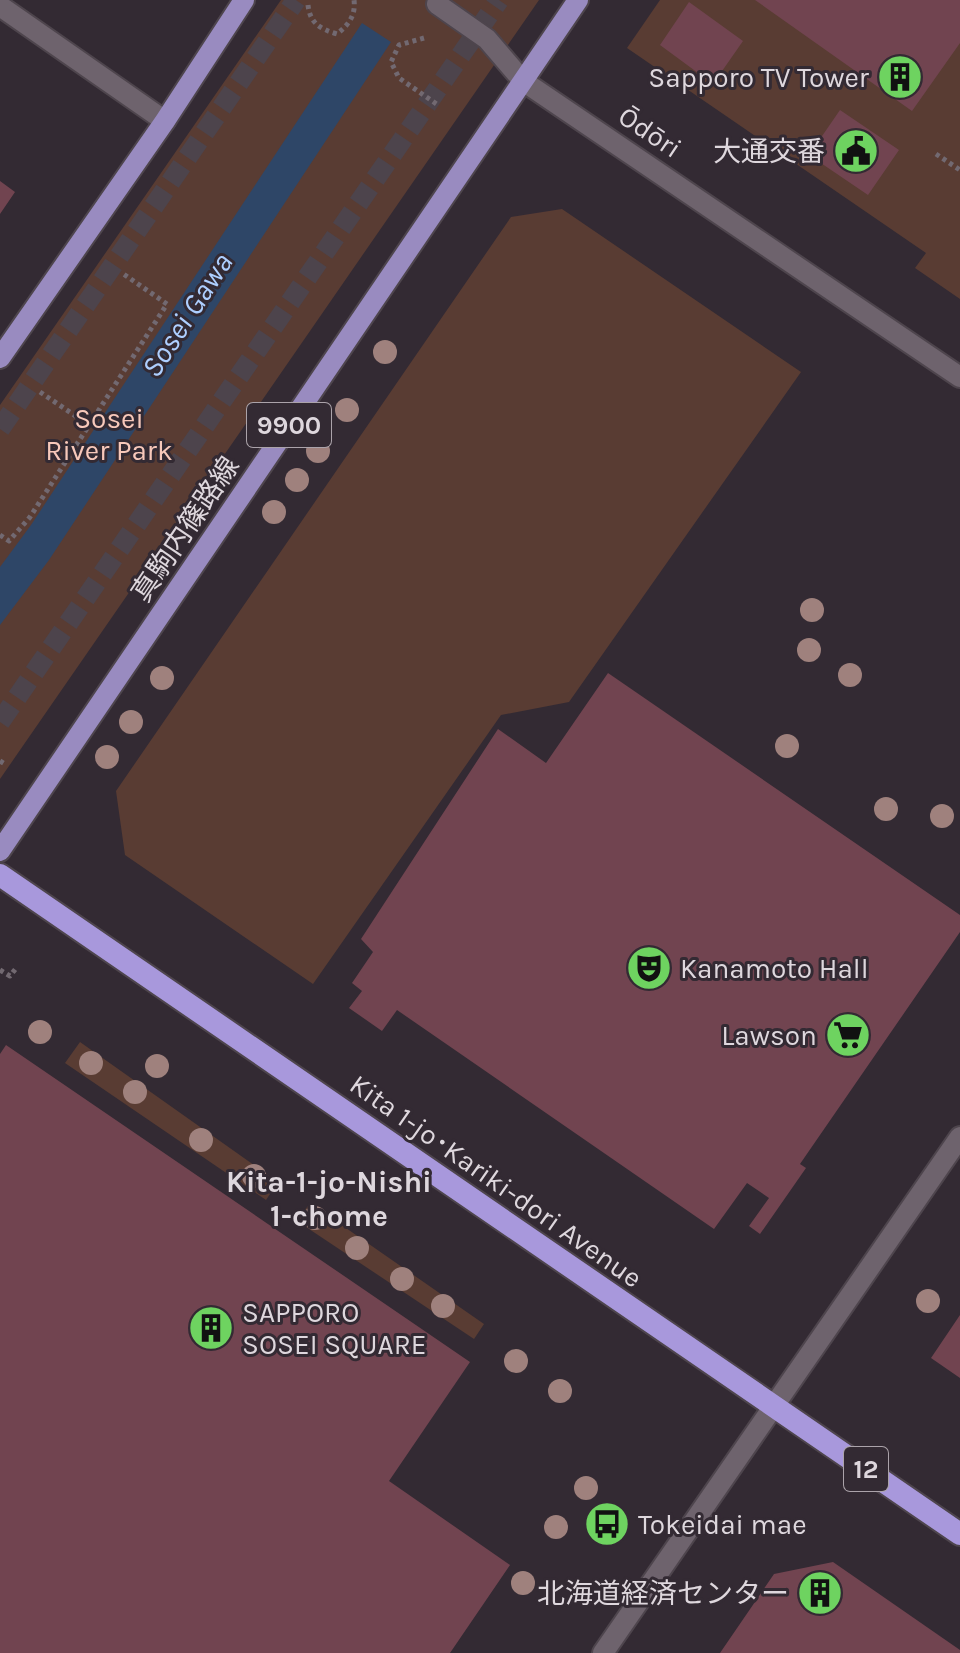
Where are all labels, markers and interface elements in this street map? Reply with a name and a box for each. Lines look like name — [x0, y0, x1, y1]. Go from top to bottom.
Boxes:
building icon: Sapporo TV Tower — [876, 53, 924, 101]
place label: Sapporo TV Tower — [648, 61, 870, 94]
street label: Ōdōri — [612, 99, 688, 165]
public building icon: 大通交番 — [832, 127, 880, 175]
place label: 大通交番 — [713, 135, 825, 168]
water label: Sosei Gawa — [134, 246, 240, 384]
park label: Sosei River Park — [45, 402, 173, 467]
road number: 9900 — [247, 403, 331, 447]
street label: 真駒内篠路線 — [124, 450, 246, 608]
theatre icon: Kanamoto Hall — [625, 944, 673, 992]
place label: Kanamoto Hall — [680, 952, 869, 985]
supermarket icon: Lawson — [824, 1011, 872, 1059]
place label: Lawson — [721, 1019, 817, 1052]
street label: Kita 1-jo･Kariki-dori Avenue — [344, 1067, 648, 1295]
district label: Kita-1-jo-Nishi 1-chome — [226, 1164, 432, 1234]
place label: SAPPORO SOSEI SQUARE — [242, 1296, 427, 1361]
building icon: SAPPORO SOSEI SQUARE — [187, 1304, 235, 1352]
road number: 12 — [844, 1447, 888, 1491]
bus stop icon: Tokeidai mae — [583, 1500, 631, 1548]
place label: Tokeidai mae — [638, 1508, 807, 1541]
building icon: 北海道経済センター — [796, 1569, 844, 1617]
place label: 北海道経済センター — [537, 1577, 789, 1610]

